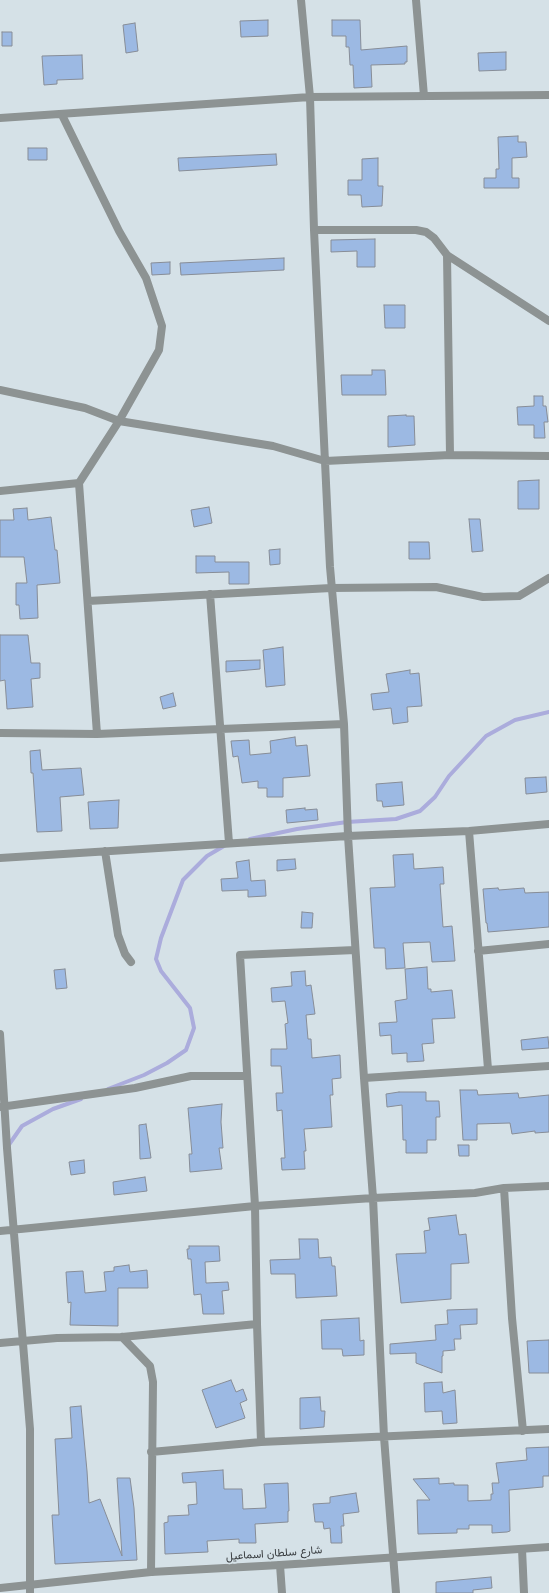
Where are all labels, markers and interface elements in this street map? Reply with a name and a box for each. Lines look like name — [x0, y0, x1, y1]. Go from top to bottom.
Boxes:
street label: شارع سلطان اسماعيل — [225, 1544, 323, 1564]

